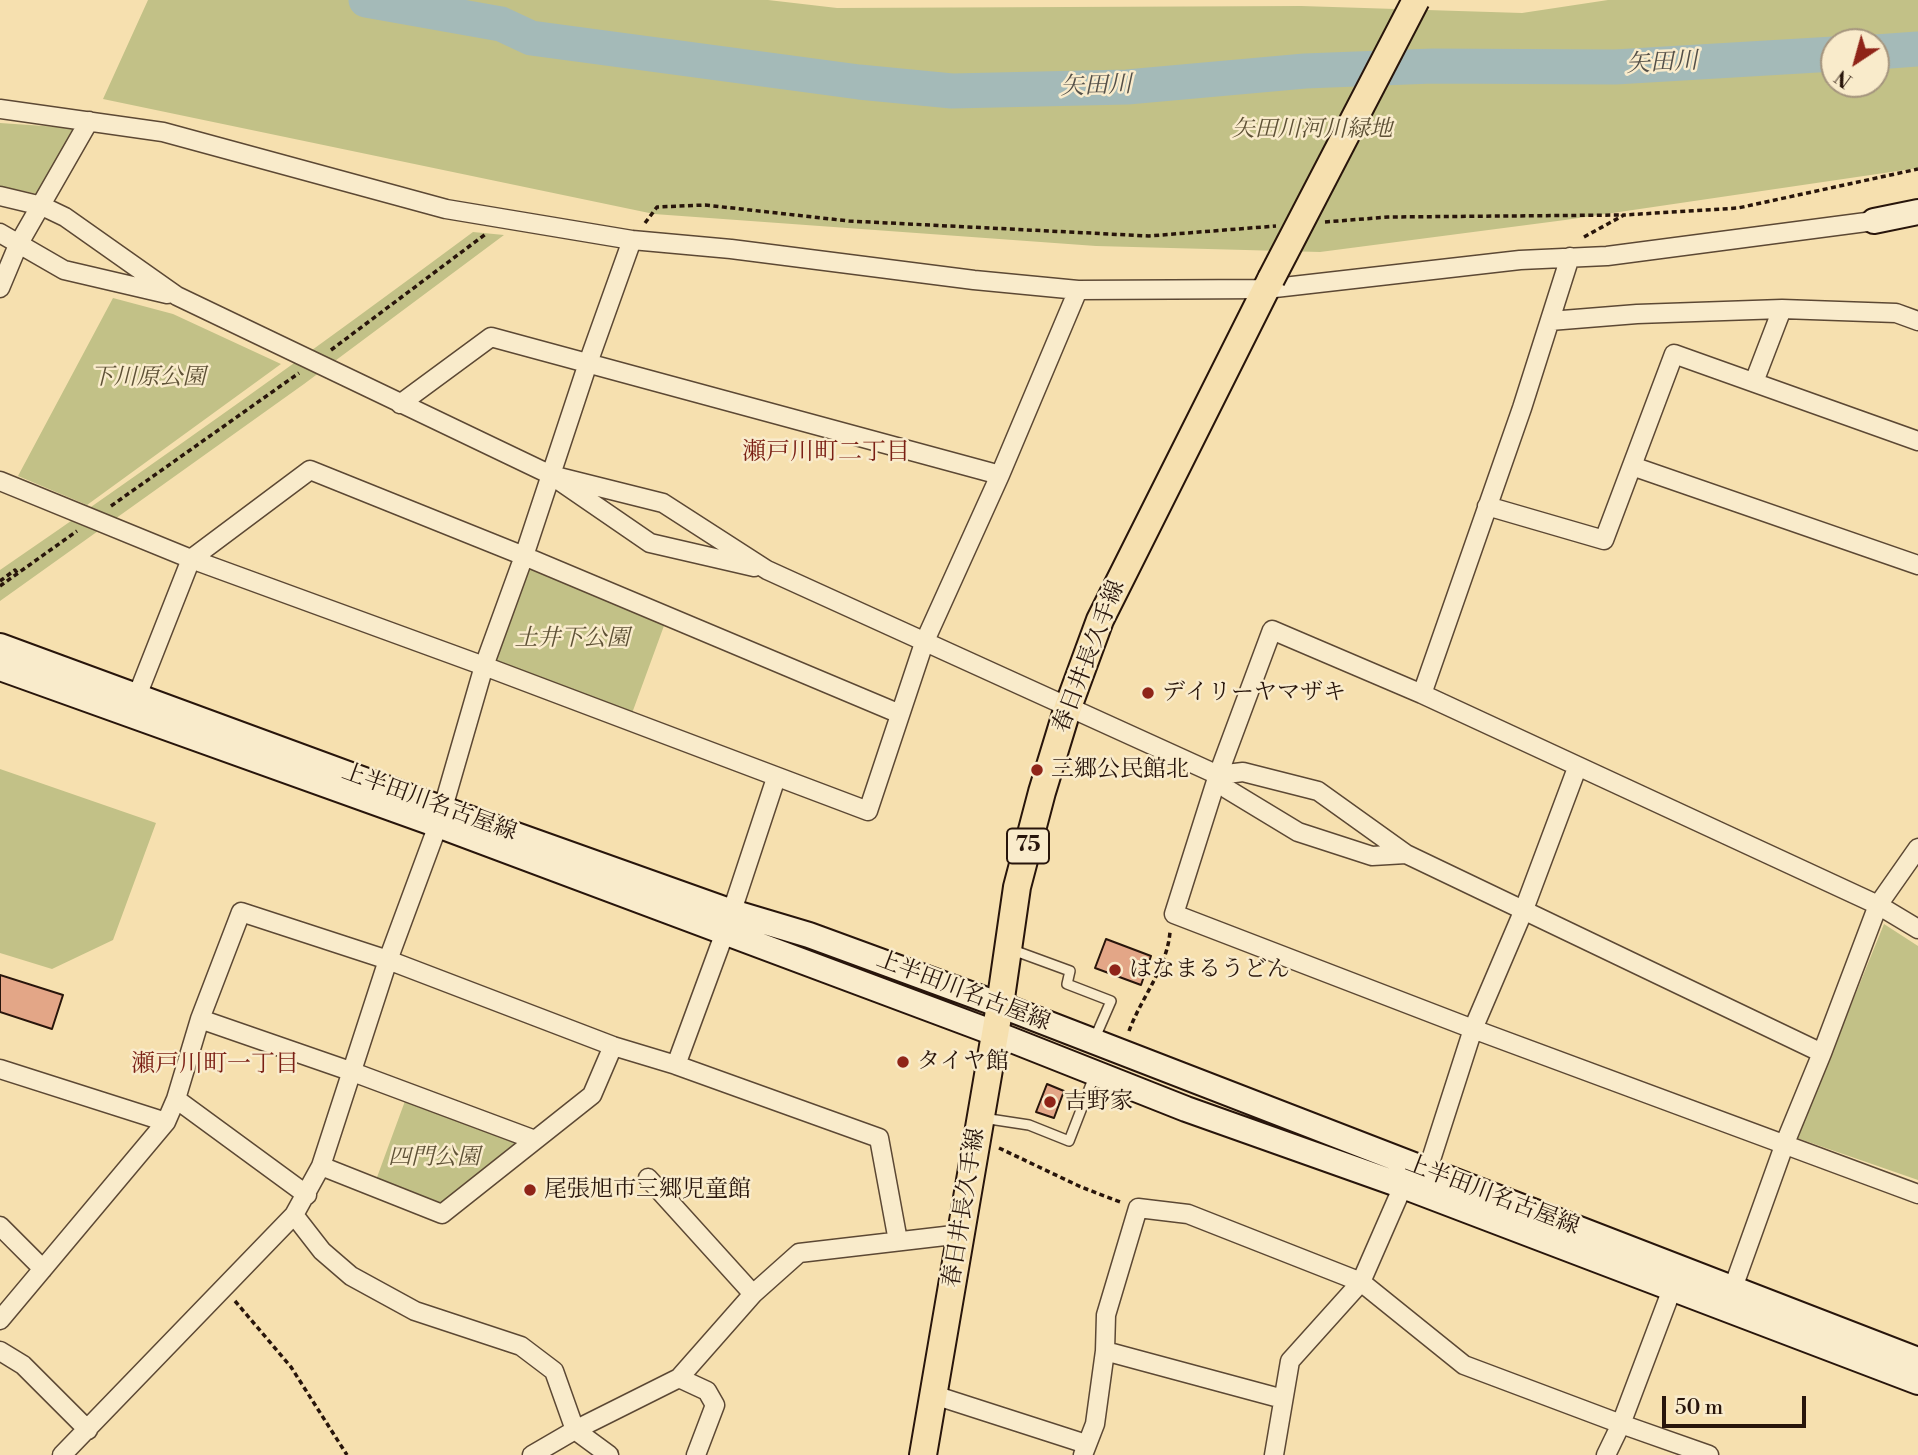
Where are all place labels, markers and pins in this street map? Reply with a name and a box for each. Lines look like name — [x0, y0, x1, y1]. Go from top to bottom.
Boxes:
place label: デイリーヤマザキ — [1162, 679, 1346, 707]
marker: デイリーヤマザキ — [1140, 685, 1156, 701]
place label: 三郷公民館北 — [1051, 756, 1189, 784]
marker: 三郷公民館北 — [1029, 762, 1045, 778]
place label: はなまるうどん — [1129, 956, 1290, 984]
marker: はなまるうどん — [1107, 962, 1123, 978]
place label: タイヤ館 — [917, 1048, 1009, 1076]
marker: タイヤ館 — [895, 1054, 911, 1070]
place label: 吉野家 — [1064, 1088, 1133, 1116]
marker: 吉野家 — [1042, 1094, 1058, 1110]
place label: 尾張旭市三郷児童館 — [544, 1176, 751, 1204]
marker: 尾張旭市三郷児童館 — [522, 1182, 538, 1198]

